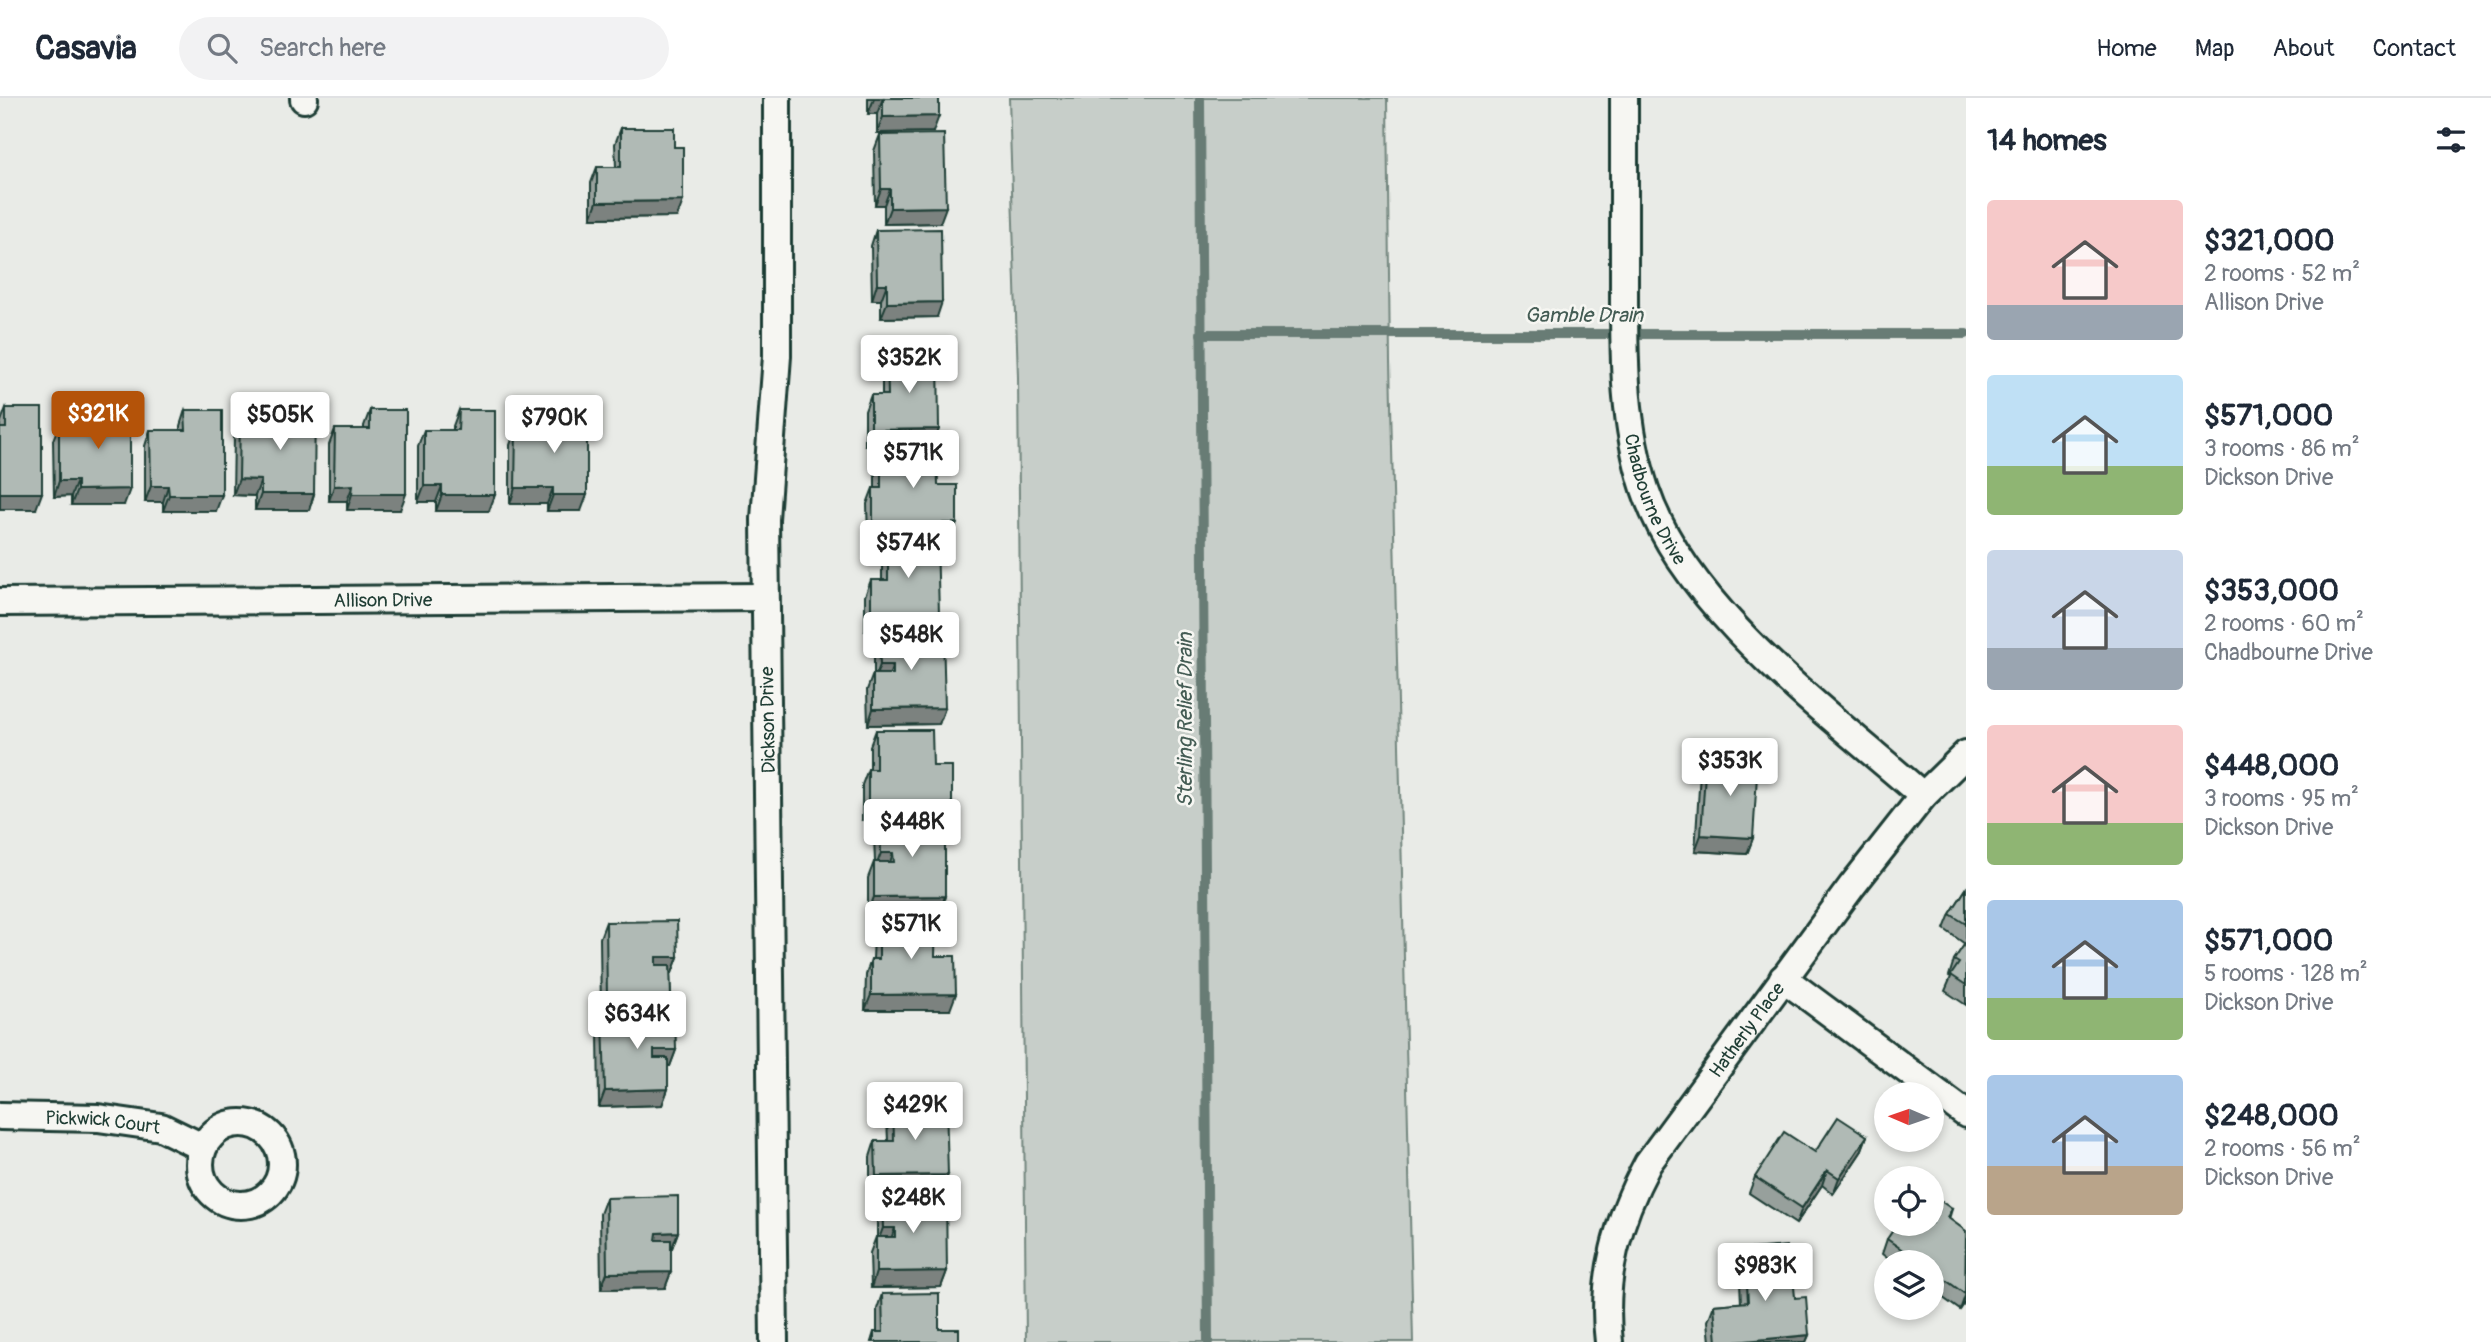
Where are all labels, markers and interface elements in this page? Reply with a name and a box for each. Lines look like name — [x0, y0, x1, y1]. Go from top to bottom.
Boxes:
search box — [179, 17, 669, 80]
text: Casavia — [35, 28, 137, 69]
icon: search — [203, 29, 241, 67]
text: Search here — [259, 32, 386, 64]
text: Home — [2096, 34, 2157, 63]
text: Map — [2195, 34, 2235, 63]
text: About — [2273, 34, 2335, 63]
text: Contact — [2373, 34, 2456, 63]
icon: filters — [2432, 121, 2470, 159]
text: 14 homes — [1987, 122, 2107, 159]
text: $321,000 — [2204, 222, 2335, 259]
icon: home — [2043, 228, 2127, 312]
text: 2 rooms · 52 m² — [2204, 259, 2360, 288]
text: Allison Drive — [2204, 288, 2324, 317]
water label: Gamble Drain — [1525, 302, 1644, 329]
pin: $352K — [860, 336, 958, 395]
text: $352K — [877, 343, 941, 372]
pin: $321K — [49, 392, 147, 451]
pin: $505K — [231, 392, 329, 452]
pin: $790K — [505, 396, 603, 455]
text: $571,000 — [2204, 397, 2333, 434]
text: $321K — [67, 399, 129, 428]
text: $505K — [247, 400, 313, 429]
text: $790K — [521, 403, 587, 432]
icon: home — [2043, 403, 2127, 487]
pin: $571K — [864, 430, 962, 490]
street label: Chadbourne Drive — [1619, 432, 1692, 570]
text: 3 rooms · 86 m² — [2204, 434, 2360, 463]
text: $571K — [883, 438, 943, 467]
text: Dickson Drive — [2204, 463, 2333, 492]
pin: $574K — [859, 520, 957, 580]
text: $574K — [876, 528, 940, 557]
text: $353,000 — [2204, 572, 2339, 609]
icon: home — [2043, 578, 2127, 662]
street label: Allison Drive — [334, 588, 433, 613]
text: 2 rooms · 60 m² — [2204, 609, 2364, 638]
pin: $548K — [862, 612, 960, 672]
text: $548K — [879, 620, 943, 649]
water label: Sterling Relief Drain — [1172, 632, 1199, 807]
text: Chadbourne Drive — [2204, 638, 2373, 667]
street label: Dickson Drive — [755, 666, 781, 774]
pin: $353K — [1681, 738, 1779, 798]
text: $353K — [1698, 746, 1762, 775]
text: $448,000 — [2204, 747, 2339, 784]
icon: home — [2043, 753, 2127, 837]
text: 3 rooms · 95 m² — [2204, 784, 2359, 813]
pin: $448K — [863, 800, 961, 859]
text: $448K — [880, 807, 944, 836]
text: Dickson Drive — [2204, 813, 2333, 842]
pin: $571K — [862, 902, 960, 961]
text: $571K — [881, 909, 941, 938]
text: $571,000 — [2204, 922, 2333, 959]
icon: home — [2043, 928, 2127, 1012]
text: 5 rooms · 128 m² — [2204, 959, 2368, 988]
street label: Hatherly Place — [1704, 977, 1791, 1083]
text: Dickson Drive — [2204, 988, 2333, 1017]
pin: $634K — [588, 992, 686, 1051]
text: $634K — [604, 999, 670, 1028]
pin: $429K — [866, 1082, 964, 1142]
north arrow — [1874, 1082, 1944, 1152]
map controls — [1874, 1082, 1944, 1320]
text: $429K — [883, 1090, 947, 1119]
text: $248,000 — [2204, 1097, 2339, 1134]
icon: home — [2043, 1103, 2127, 1187]
street label: Pickwick Court — [45, 1106, 162, 1140]
text: 2 rooms · 56 m² — [2204, 1134, 2361, 1163]
text: Dickson Drive — [2204, 1163, 2333, 1192]
button: locate — [1874, 1166, 1944, 1236]
pin: $248K — [864, 1176, 962, 1235]
text: $248K — [881, 1183, 945, 1212]
pin: $983K — [1716, 1244, 1814, 1303]
button: layers — [1874, 1250, 1944, 1320]
text: $983K — [1734, 1251, 1796, 1280]

